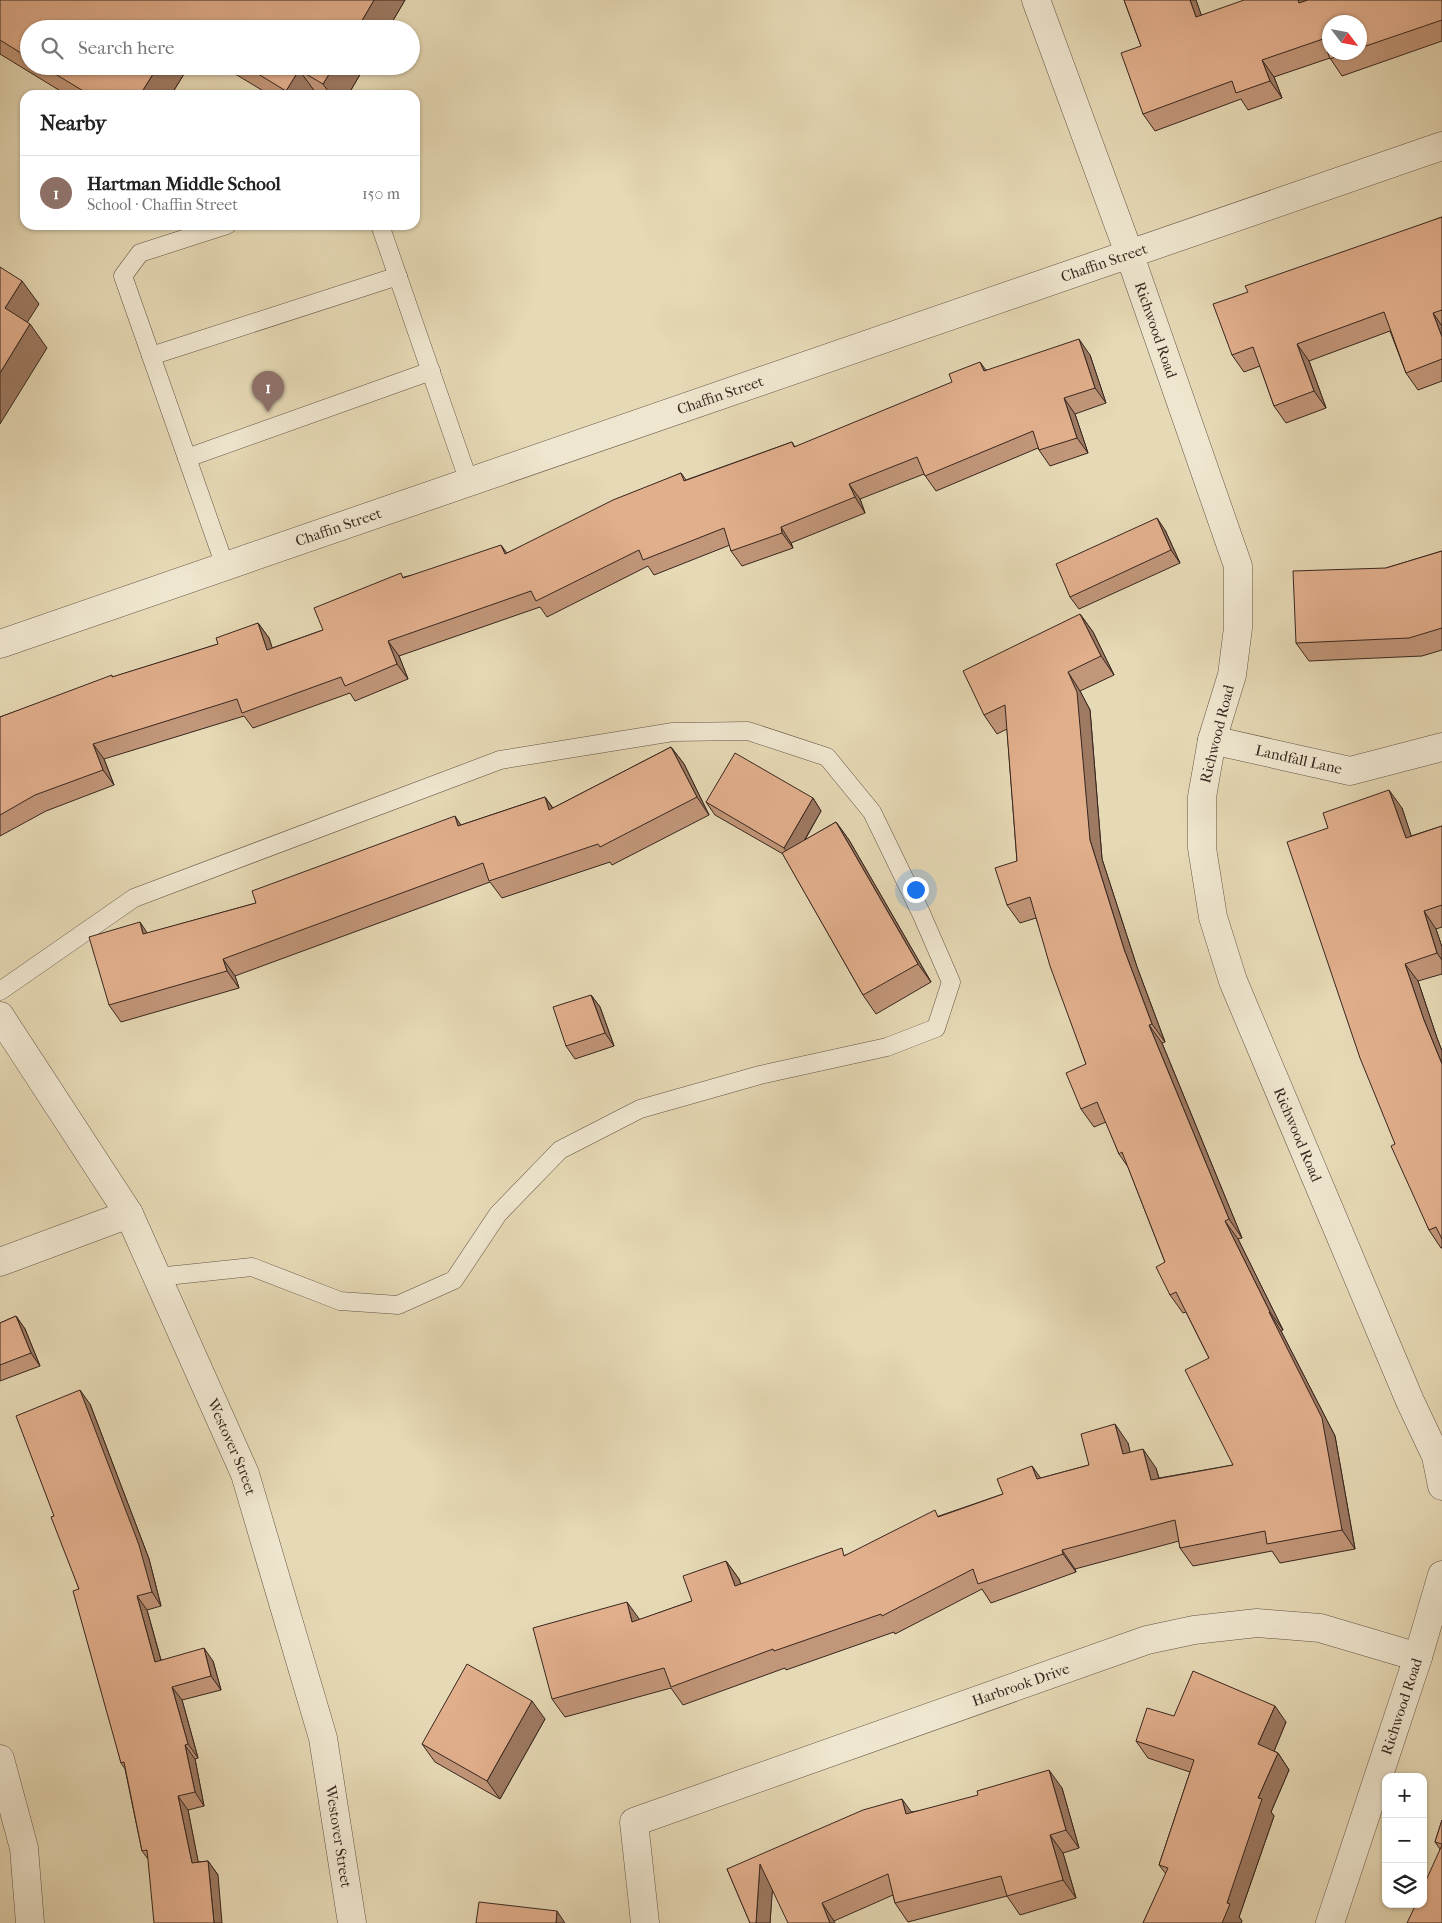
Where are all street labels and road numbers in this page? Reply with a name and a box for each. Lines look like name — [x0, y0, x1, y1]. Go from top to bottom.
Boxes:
street label: Chaffin Street — [1058, 239, 1150, 286]
street label: Richwood Road — [1131, 279, 1181, 381]
street label: Chaffin Street — [675, 372, 766, 418]
street label: Chaffin Street — [293, 504, 385, 550]
street label: Richwood Road — [1196, 682, 1238, 785]
street label: Landfall Lane — [1254, 741, 1344, 778]
street label: Richwood Road — [1270, 1085, 1326, 1185]
street label: Westover Street — [203, 1395, 260, 1498]
street label: Richwood Road — [1377, 1655, 1426, 1757]
street label: Harbrook Drive — [970, 1659, 1072, 1710]
street label: Westover Street — [321, 1783, 355, 1890]

